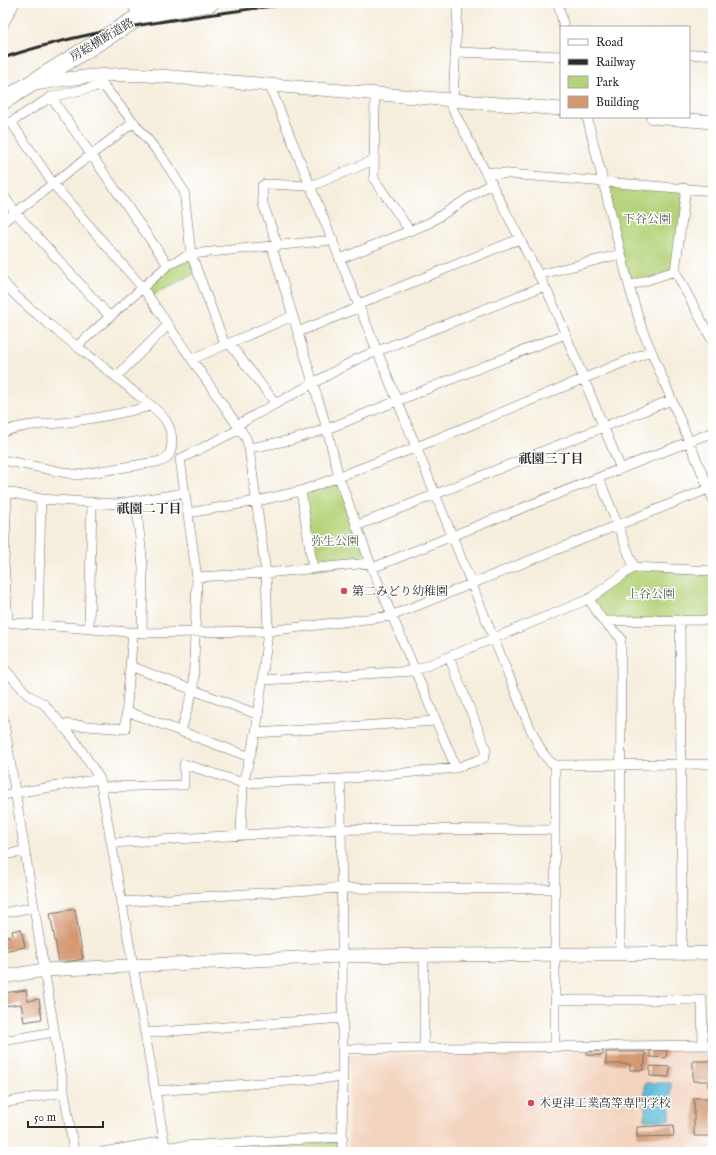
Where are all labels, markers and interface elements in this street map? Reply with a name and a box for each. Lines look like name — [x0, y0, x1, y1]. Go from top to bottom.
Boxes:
street label: 房総横断道路 — [67, 15, 137, 65]
legend — [560, 26, 690, 118]
text: Road — [596, 35, 624, 50]
text: Railway — [596, 55, 635, 70]
text: Park — [596, 75, 619, 90]
text: Building — [596, 95, 640, 110]
park label: 下谷公園 — [623, 212, 671, 227]
district label: 祇園三丁目 — [518, 451, 584, 468]
district label: 祇園二丁目 — [116, 501, 182, 518]
park label: 弥生公園 — [311, 534, 359, 549]
place label: 第二みどり幼稚園 — [352, 584, 448, 599]
marker: 第二みどり幼稚園 — [339, 586, 349, 596]
park label: 上谷公園 — [627, 587, 675, 602]
place label: 木更津工業高等専門学校 — [539, 1096, 671, 1111]
marker: 木更津工業高等専門学校 — [526, 1098, 536, 1108]
scale bar — [28, 1103, 103, 1129]
text: 50 m — [34, 1110, 56, 1125]

